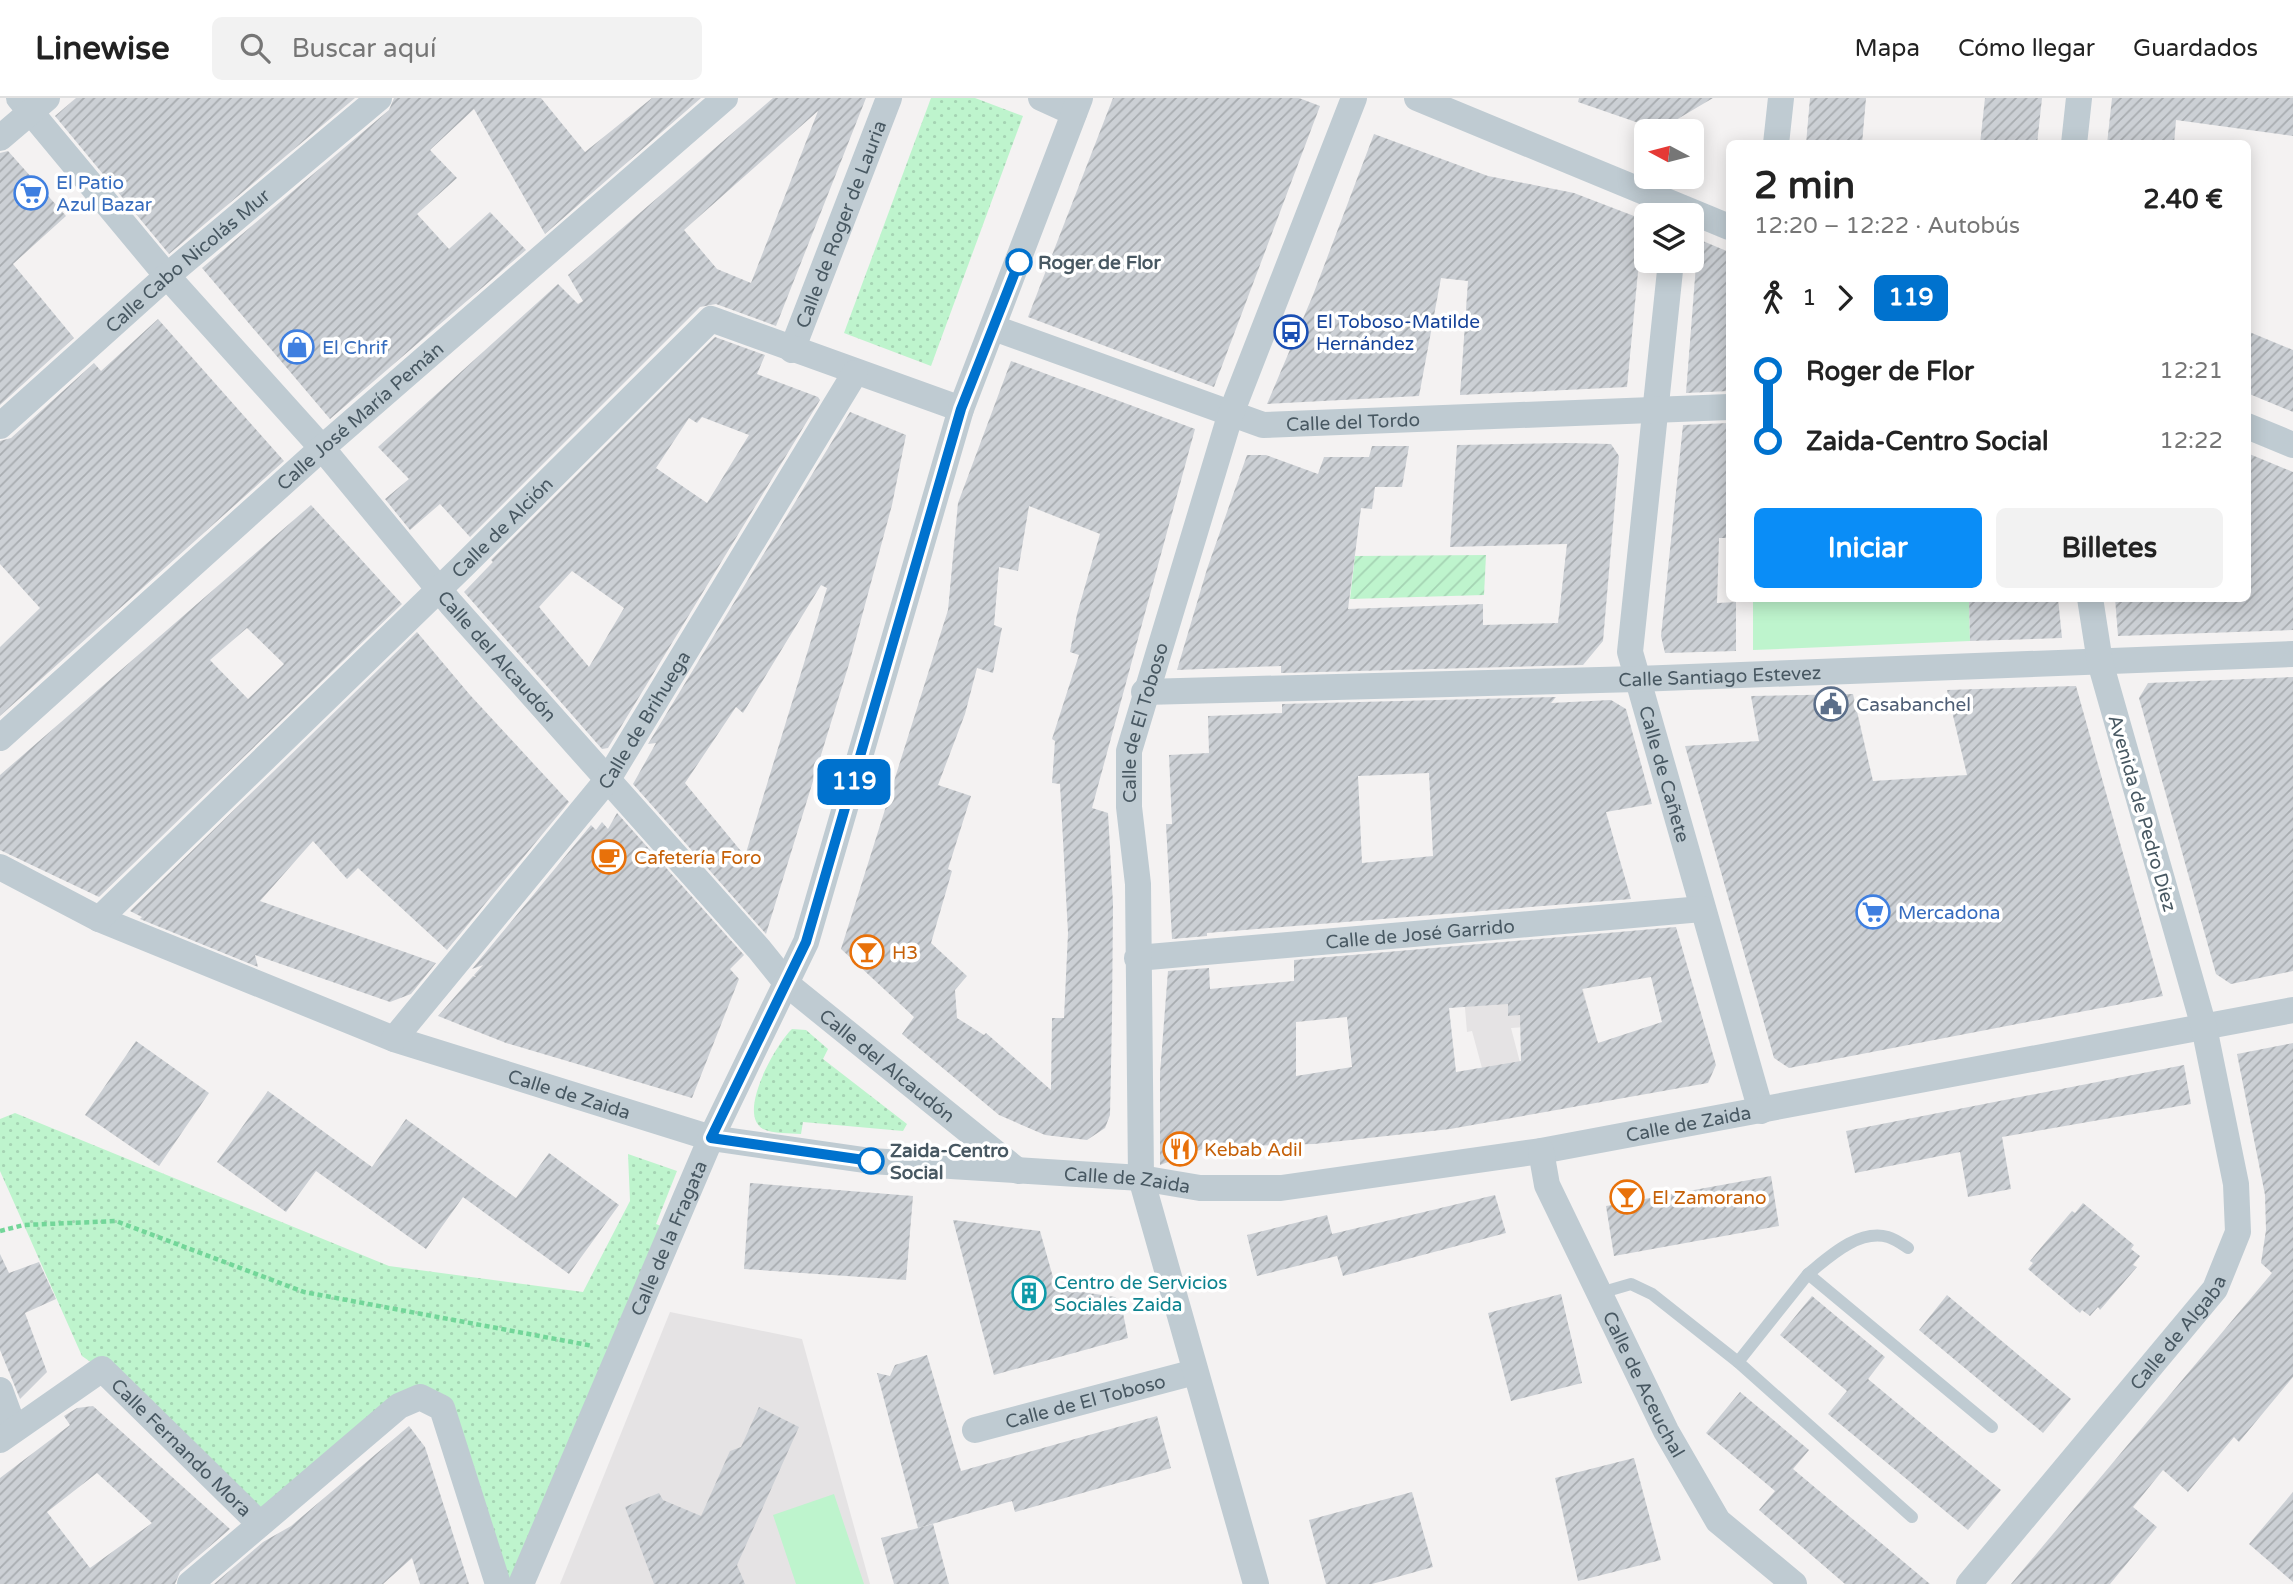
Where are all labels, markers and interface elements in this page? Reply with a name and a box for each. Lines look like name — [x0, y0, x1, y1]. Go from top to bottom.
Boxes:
search box — [212, 17, 702, 80]
text: Linewise — [35, 29, 170, 68]
icon: search — [236, 29, 274, 67]
text: Buscar aquí — [292, 33, 436, 64]
text: Mapa — [1855, 34, 1920, 63]
text: Cómo llegar — [1958, 34, 2095, 63]
text: Guardados — [2133, 34, 2258, 63]
street label: Calle de Roger de Lauria — [792, 118, 891, 331]
north arrow — [1634, 119, 1704, 189]
map controls — [1634, 119, 1704, 273]
text: 2 min — [1754, 163, 1855, 209]
place label: El Patio Azul Bazar — [56, 172, 153, 216]
supermarket icon: El Patio Azul Bazar — [12, 174, 50, 212]
street label: Calle Cabo Nicolás Mur — [101, 184, 275, 338]
text: 2.40 € — [2143, 184, 2223, 215]
button: layers — [1634, 203, 1704, 273]
text: 12:20 – 12:22 · Autobús — [1754, 212, 2020, 240]
marker: Roger de Flor — [1006, 249, 1032, 275]
place label: Roger de Flor — [1038, 252, 1161, 275]
icon: walk — [1754, 279, 1792, 317]
icon: forward — [1826, 279, 1864, 317]
text: 119 — [1888, 283, 1934, 312]
text: 1 — [1802, 284, 1816, 312]
place label: El Toboso-Matilde Hernández — [1316, 311, 1480, 355]
bus stop icon: El Toboso-Matilde Hernández — [1272, 313, 1310, 351]
shop icon: El Chrif — [278, 328, 316, 366]
place label: El Chrif — [322, 337, 389, 359]
street label: Calle José María Pemán — [273, 338, 448, 495]
text: Roger de Flor — [1806, 356, 1974, 387]
text: 12:21 — [2159, 357, 2223, 385]
street label: Calle del Tordo — [1286, 409, 1420, 436]
text: Zaida-Centro Social — [1806, 426, 2049, 457]
text: 12:22 — [2159, 427, 2223, 455]
street label: Calle de Alción — [448, 473, 558, 583]
button: Iniciar — [1754, 508, 1982, 588]
button: Billetes — [1996, 508, 2223, 588]
street label: Calle del Alcaudón — [433, 587, 561, 726]
street label: Calle de El Toboso — [1119, 640, 1173, 803]
street label: Calle de Brihuega — [594, 647, 695, 794]
street label: Calle Santiago Estevez — [1618, 662, 1822, 691]
public building icon: Casabanchel — [1812, 685, 1850, 723]
place label: Casabanchel — [1856, 694, 1971, 716]
street label: Calle de Cañete — [1634, 703, 1694, 845]
street label: Avenida de Pedro Díez — [2103, 712, 2181, 914]
line badge: 119 — [814, 759, 894, 805]
text: 119 — [831, 767, 877, 796]
cafe icon: Cafetería Foro — [590, 838, 628, 876]
place label: Cafetería Foro — [634, 847, 762, 869]
supermarket icon: Mercadona — [1854, 893, 1892, 931]
place label: Mercadona — [1898, 902, 2000, 924]
street label: Calle de José Garrido — [1324, 915, 1516, 954]
bar icon: H3 — [848, 933, 886, 971]
place label: H3 — [892, 942, 918, 964]
street label: Calle del Alcaudón — [815, 1005, 959, 1127]
street label: Calle de Zaida — [505, 1065, 633, 1124]
street label: Calle de Zaida — [1624, 1102, 1753, 1147]
restaurant icon: Kebab Adil — [1161, 1130, 1199, 1168]
place label: Kebab Adil — [1204, 1139, 1302, 1161]
place label: Zaida-Centro Social — [890, 1140, 1009, 1184]
marker: Zaida-Centro Social — [858, 1148, 884, 1174]
street label: Calle de la Fragata — [627, 1158, 712, 1319]
street label: Calle de Zaida — [1063, 1163, 1192, 1198]
bar icon: El Zamorano — [1608, 1178, 1646, 1216]
place label: El Zamorano — [1652, 1187, 1767, 1209]
place label: Centro de Servicios Sociales Zaida — [1054, 1272, 1228, 1316]
street label: Calle de Algaba — [2126, 1273, 2231, 1395]
building icon: Centro de Servicios Sociales Zaida — [1010, 1274, 1048, 1312]
street label: Calle de Aceuchal — [1598, 1308, 1689, 1462]
street label: Calle de El Toboso — [1003, 1370, 1168, 1434]
street label: Calle Fernando Mora — [106, 1374, 256, 1522]

